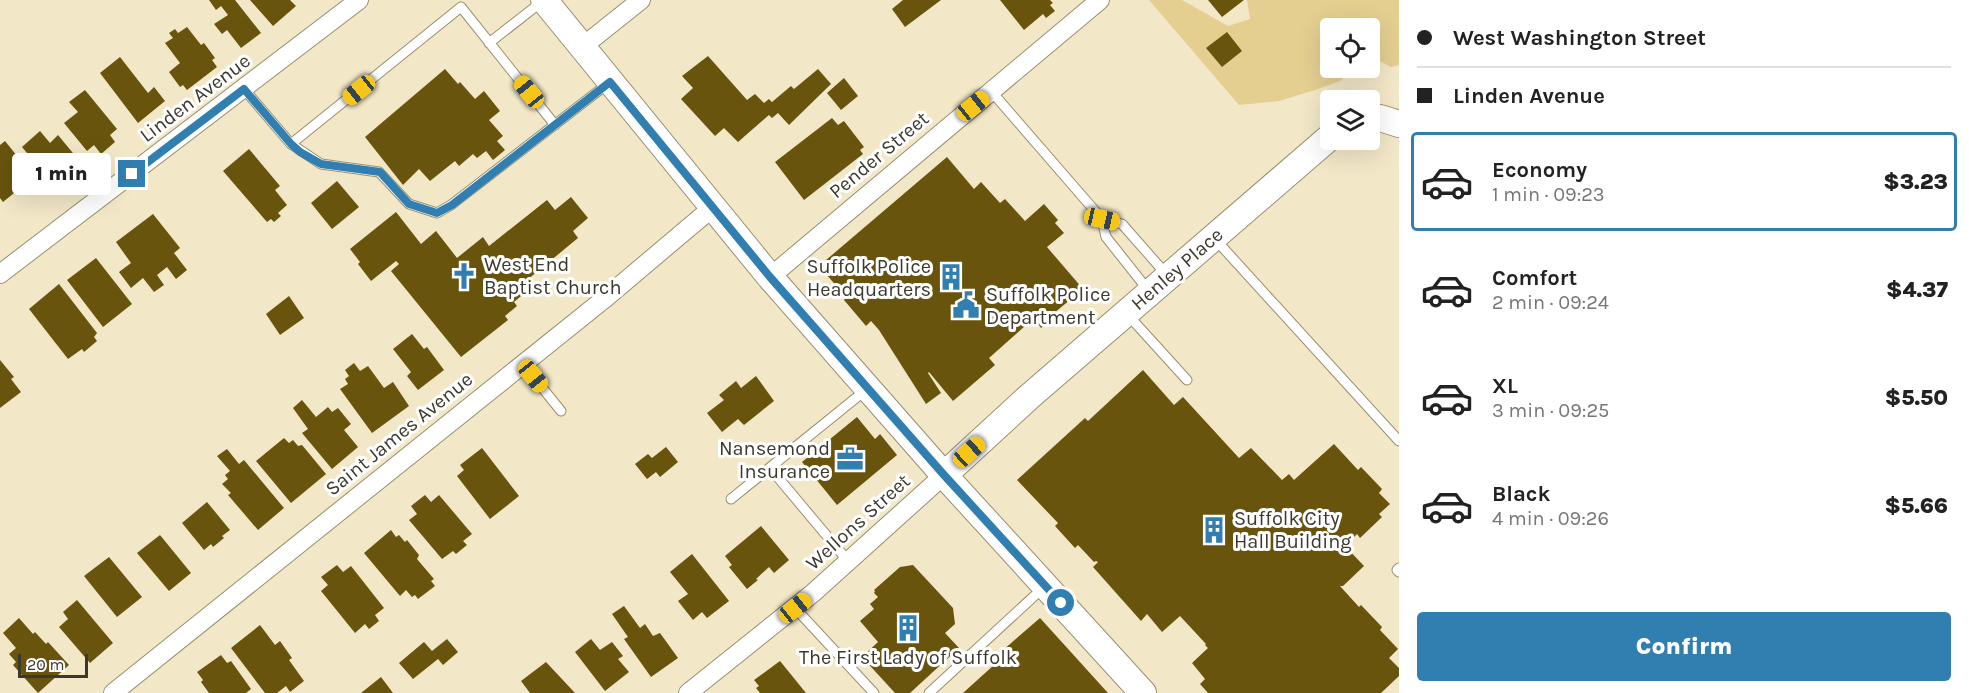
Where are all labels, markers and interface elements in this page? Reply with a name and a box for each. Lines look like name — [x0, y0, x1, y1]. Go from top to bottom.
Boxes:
map controls — [1320, 18, 1380, 150]
button: locate — [1320, 18, 1380, 78]
text: West Washington Street — [1453, 25, 1706, 51]
street label: Linden Avenue — [135, 49, 255, 147]
car — [339, 72, 379, 108]
car — [511, 72, 547, 112]
text: Linden Avenue — [1453, 83, 1605, 109]
car — [953, 88, 993, 124]
button: layers — [1320, 90, 1380, 150]
street label: Pender Street — [825, 107, 934, 203]
callout: 1 min — [12, 153, 111, 195]
icon: car — [1420, 155, 1474, 209]
text: Economy — [1492, 157, 1587, 183]
route end — [118, 160, 145, 187]
text: 1 min — [35, 162, 88, 185]
text: $3.23 — [1883, 169, 1948, 195]
text: 1 min · 09:23 — [1492, 183, 1605, 206]
car — [1082, 206, 1122, 232]
street label: Henley Place — [1126, 223, 1228, 315]
place label: West End Baptist Church — [484, 253, 621, 299]
place label: Suffolk Police Headquarters — [806, 255, 931, 301]
church icon: West End Baptist Church — [449, 261, 479, 291]
building icon: Suffolk Police Headquarters — [936, 262, 966, 292]
icon: car — [1420, 263, 1474, 317]
text: Comfort — [1492, 265, 1577, 291]
text: $4.37 — [1886, 277, 1948, 303]
place label: Suffolk Police Department — [986, 283, 1111, 329]
public building icon: Suffolk Police Department — [951, 290, 981, 320]
text: 2 min · 09:24 — [1492, 291, 1609, 314]
car — [515, 356, 551, 396]
street label: Saint James Avenue — [321, 368, 477, 500]
icon: car — [1420, 371, 1474, 425]
text: XL — [1492, 373, 1518, 399]
text: $5.50 — [1885, 385, 1948, 411]
text: 3 min · 09:25 — [1492, 399, 1609, 422]
car — [950, 433, 988, 471]
place label: Nansemond Insurance — [719, 437, 830, 483]
office icon: Nansemond Insurance — [835, 444, 865, 474]
street label: Wellons Street — [801, 469, 915, 575]
icon: car — [1420, 479, 1474, 533]
text: Black — [1492, 481, 1551, 507]
text: $5.66 — [1884, 493, 1948, 519]
place label: Suffolk City Hall Building — [1234, 507, 1352, 553]
text: 4 min · 09:26 — [1492, 507, 1609, 530]
building icon: Suffolk City Hall Building — [1199, 515, 1229, 545]
route start — [1047, 589, 1074, 616]
car — [775, 590, 815, 626]
button: Confirm — [1417, 612, 1951, 681]
building icon: The First Lady of Suffolk — [893, 613, 923, 643]
place label: The First Lady of Suffolk — [799, 646, 1017, 669]
scale bar — [18, 651, 88, 678]
text: 20 m — [27, 655, 65, 674]

